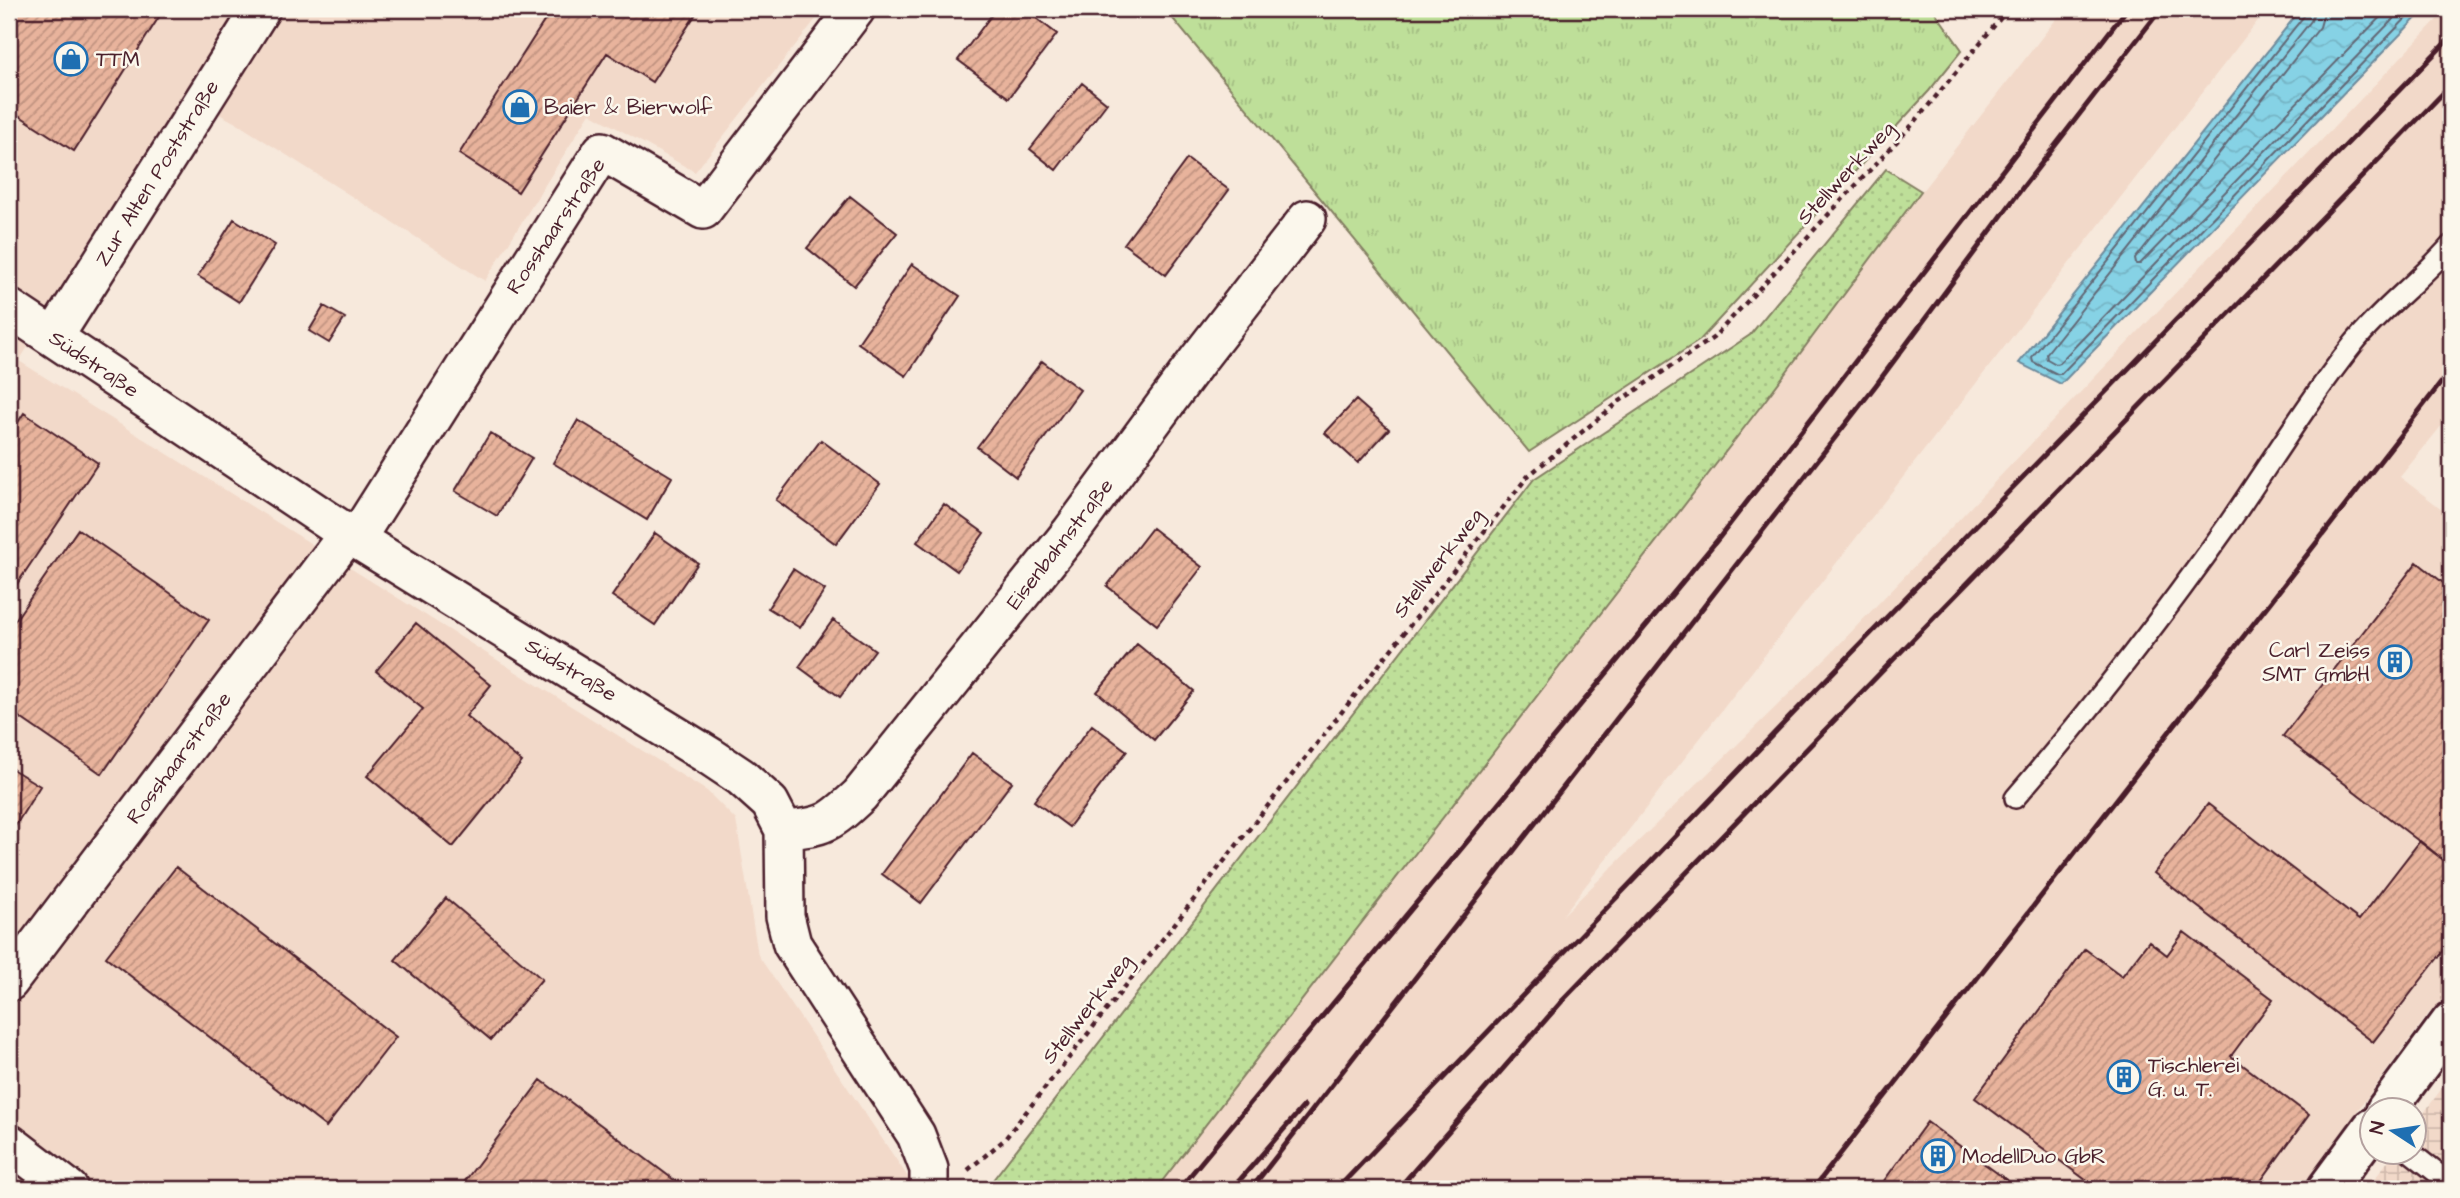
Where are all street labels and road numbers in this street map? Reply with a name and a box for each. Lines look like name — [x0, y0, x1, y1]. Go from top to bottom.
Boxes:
street label: Zur Alten Poststraße — [88, 74, 226, 272]
street label: Stellwerkweg — [1790, 115, 1903, 233]
street label: Rosshaarstraße — [500, 152, 612, 300]
street label: Südstraße — [43, 323, 145, 405]
street label: Eisenbahnstraße — [1000, 472, 1120, 616]
street label: Stellwerkweg — [1386, 502, 1492, 625]
street label: Südstraße — [520, 631, 622, 709]
street label: Rosshaarstraße — [120, 686, 238, 830]
street label: Stellwerkweg — [1035, 948, 1141, 1071]

